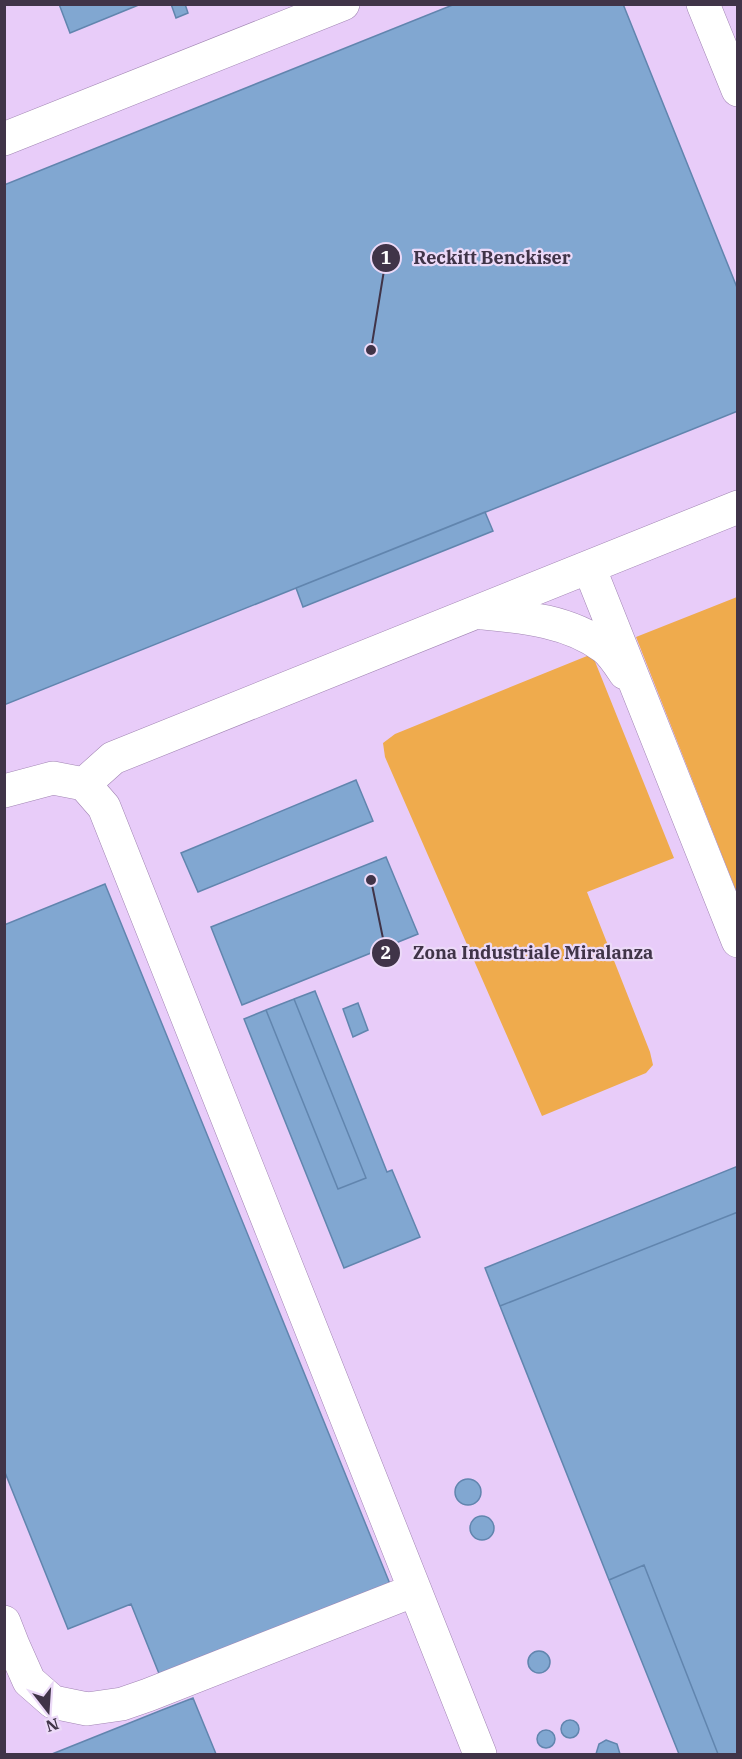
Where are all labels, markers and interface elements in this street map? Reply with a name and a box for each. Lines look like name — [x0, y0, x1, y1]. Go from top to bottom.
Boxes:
callout: Reckitt Benckiser — [371, 240, 582, 276]
text: 1 — [381, 246, 392, 269]
text: Reckitt Benckiser — [413, 246, 571, 269]
callout: Zona Industriale Miralanza — [371, 935, 665, 971]
text: 2 — [381, 941, 391, 964]
text: Zona Industriale Miralanza — [413, 941, 653, 964]
north arrow — [18, 1681, 78, 1741]
text: N — [43, 1714, 61, 1737]

